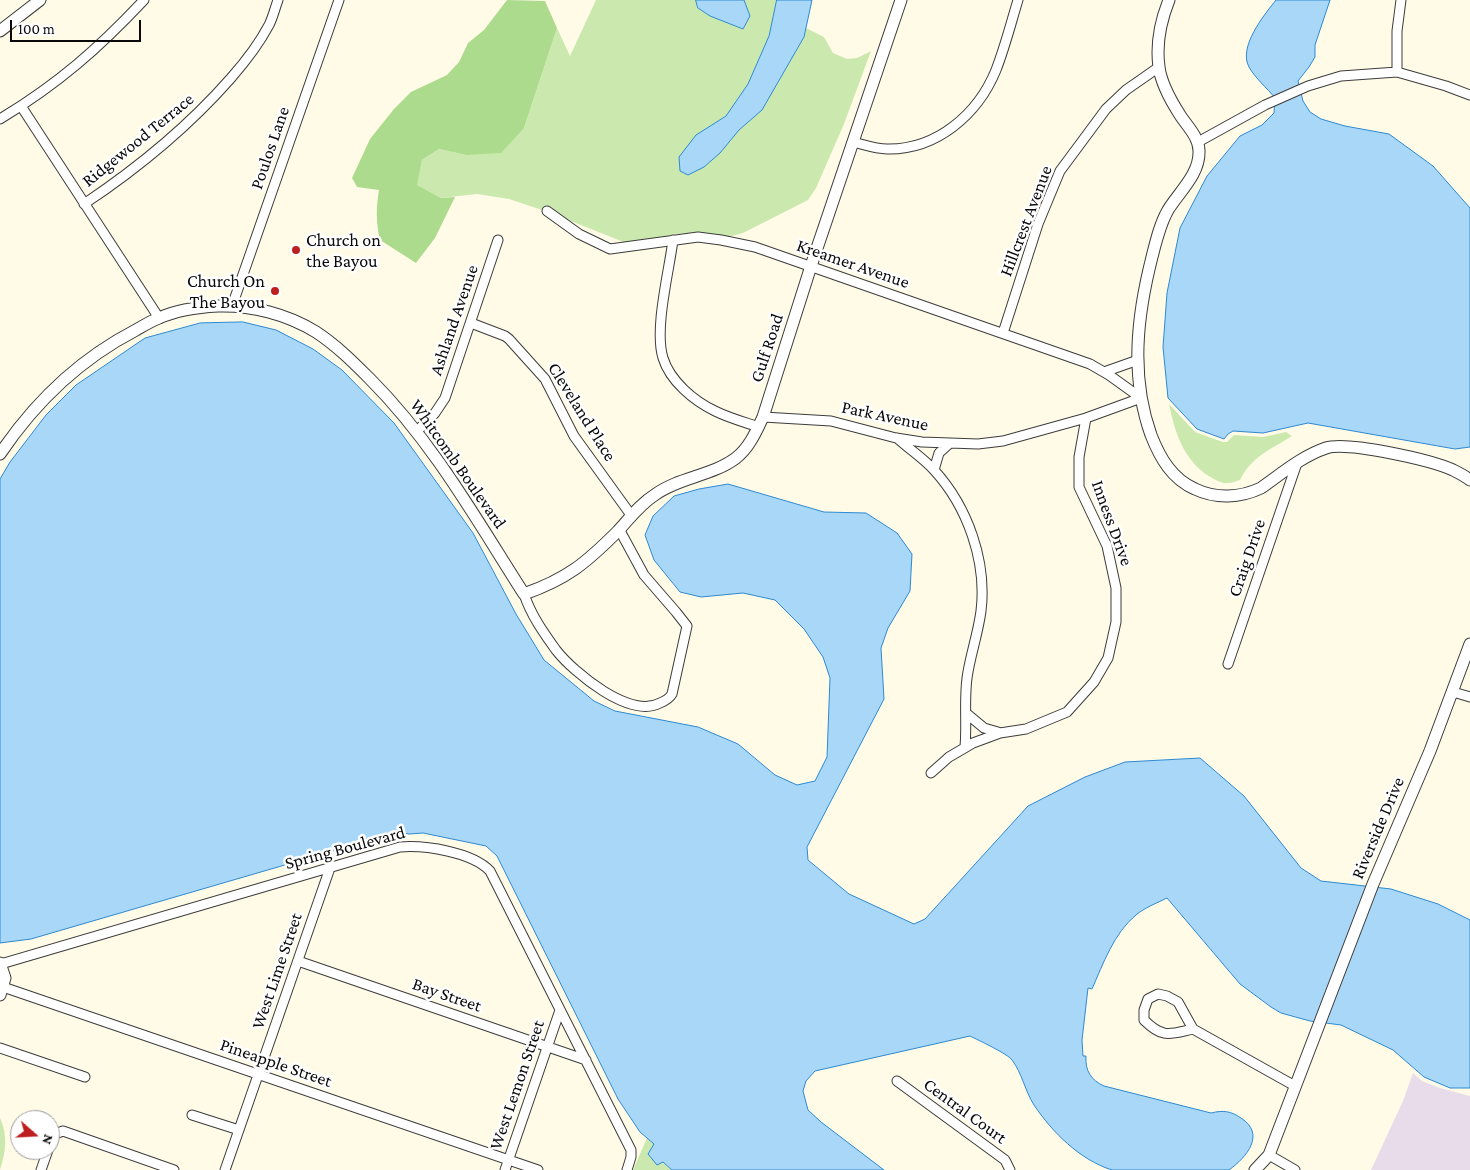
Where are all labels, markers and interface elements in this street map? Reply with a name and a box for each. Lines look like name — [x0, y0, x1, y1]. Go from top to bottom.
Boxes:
scale bar — [12, 10, 144, 42]
text: 100 m — [18, 21, 55, 37]
street label: Ridgewood Terrace — [78, 88, 198, 192]
street label: Poulos Lane — [246, 104, 294, 192]
street label: Hillcrest Avenue — [995, 163, 1057, 279]
place label: Church on the Bayou — [306, 229, 381, 272]
street label: Kreamer Avenue — [794, 235, 912, 293]
marker: Church on the Bayou — [290, 244, 302, 256]
street label: Ashland Avenue — [425, 262, 483, 378]
place label: Church On The Bayou — [187, 270, 265, 312]
marker: Church On The Bayou — [269, 285, 281, 297]
street label: Gulf Road — [746, 311, 788, 385]
street label: Cleveland Place — [543, 359, 621, 465]
street label: Whitcomb Boulevard — [405, 395, 511, 533]
street label: Park Avenue — [840, 396, 930, 436]
street label: Inness Drive — [1087, 477, 1137, 569]
street label: Craig Drive — [1224, 516, 1270, 600]
street label: Riverside Drive — [1347, 774, 1409, 882]
street label: Spring Boulevard — [282, 822, 408, 874]
street label: West Lime Street — [247, 910, 307, 1032]
street label: Bay Street — [409, 973, 485, 1017]
street label: West Lemon Street — [485, 1017, 549, 1153]
street label: Pineapple Street — [217, 1034, 335, 1092]
street label: Central Court — [919, 1073, 1011, 1149]
north arrow — [10, 1110, 60, 1160]
text: N — [39, 1132, 57, 1147]

